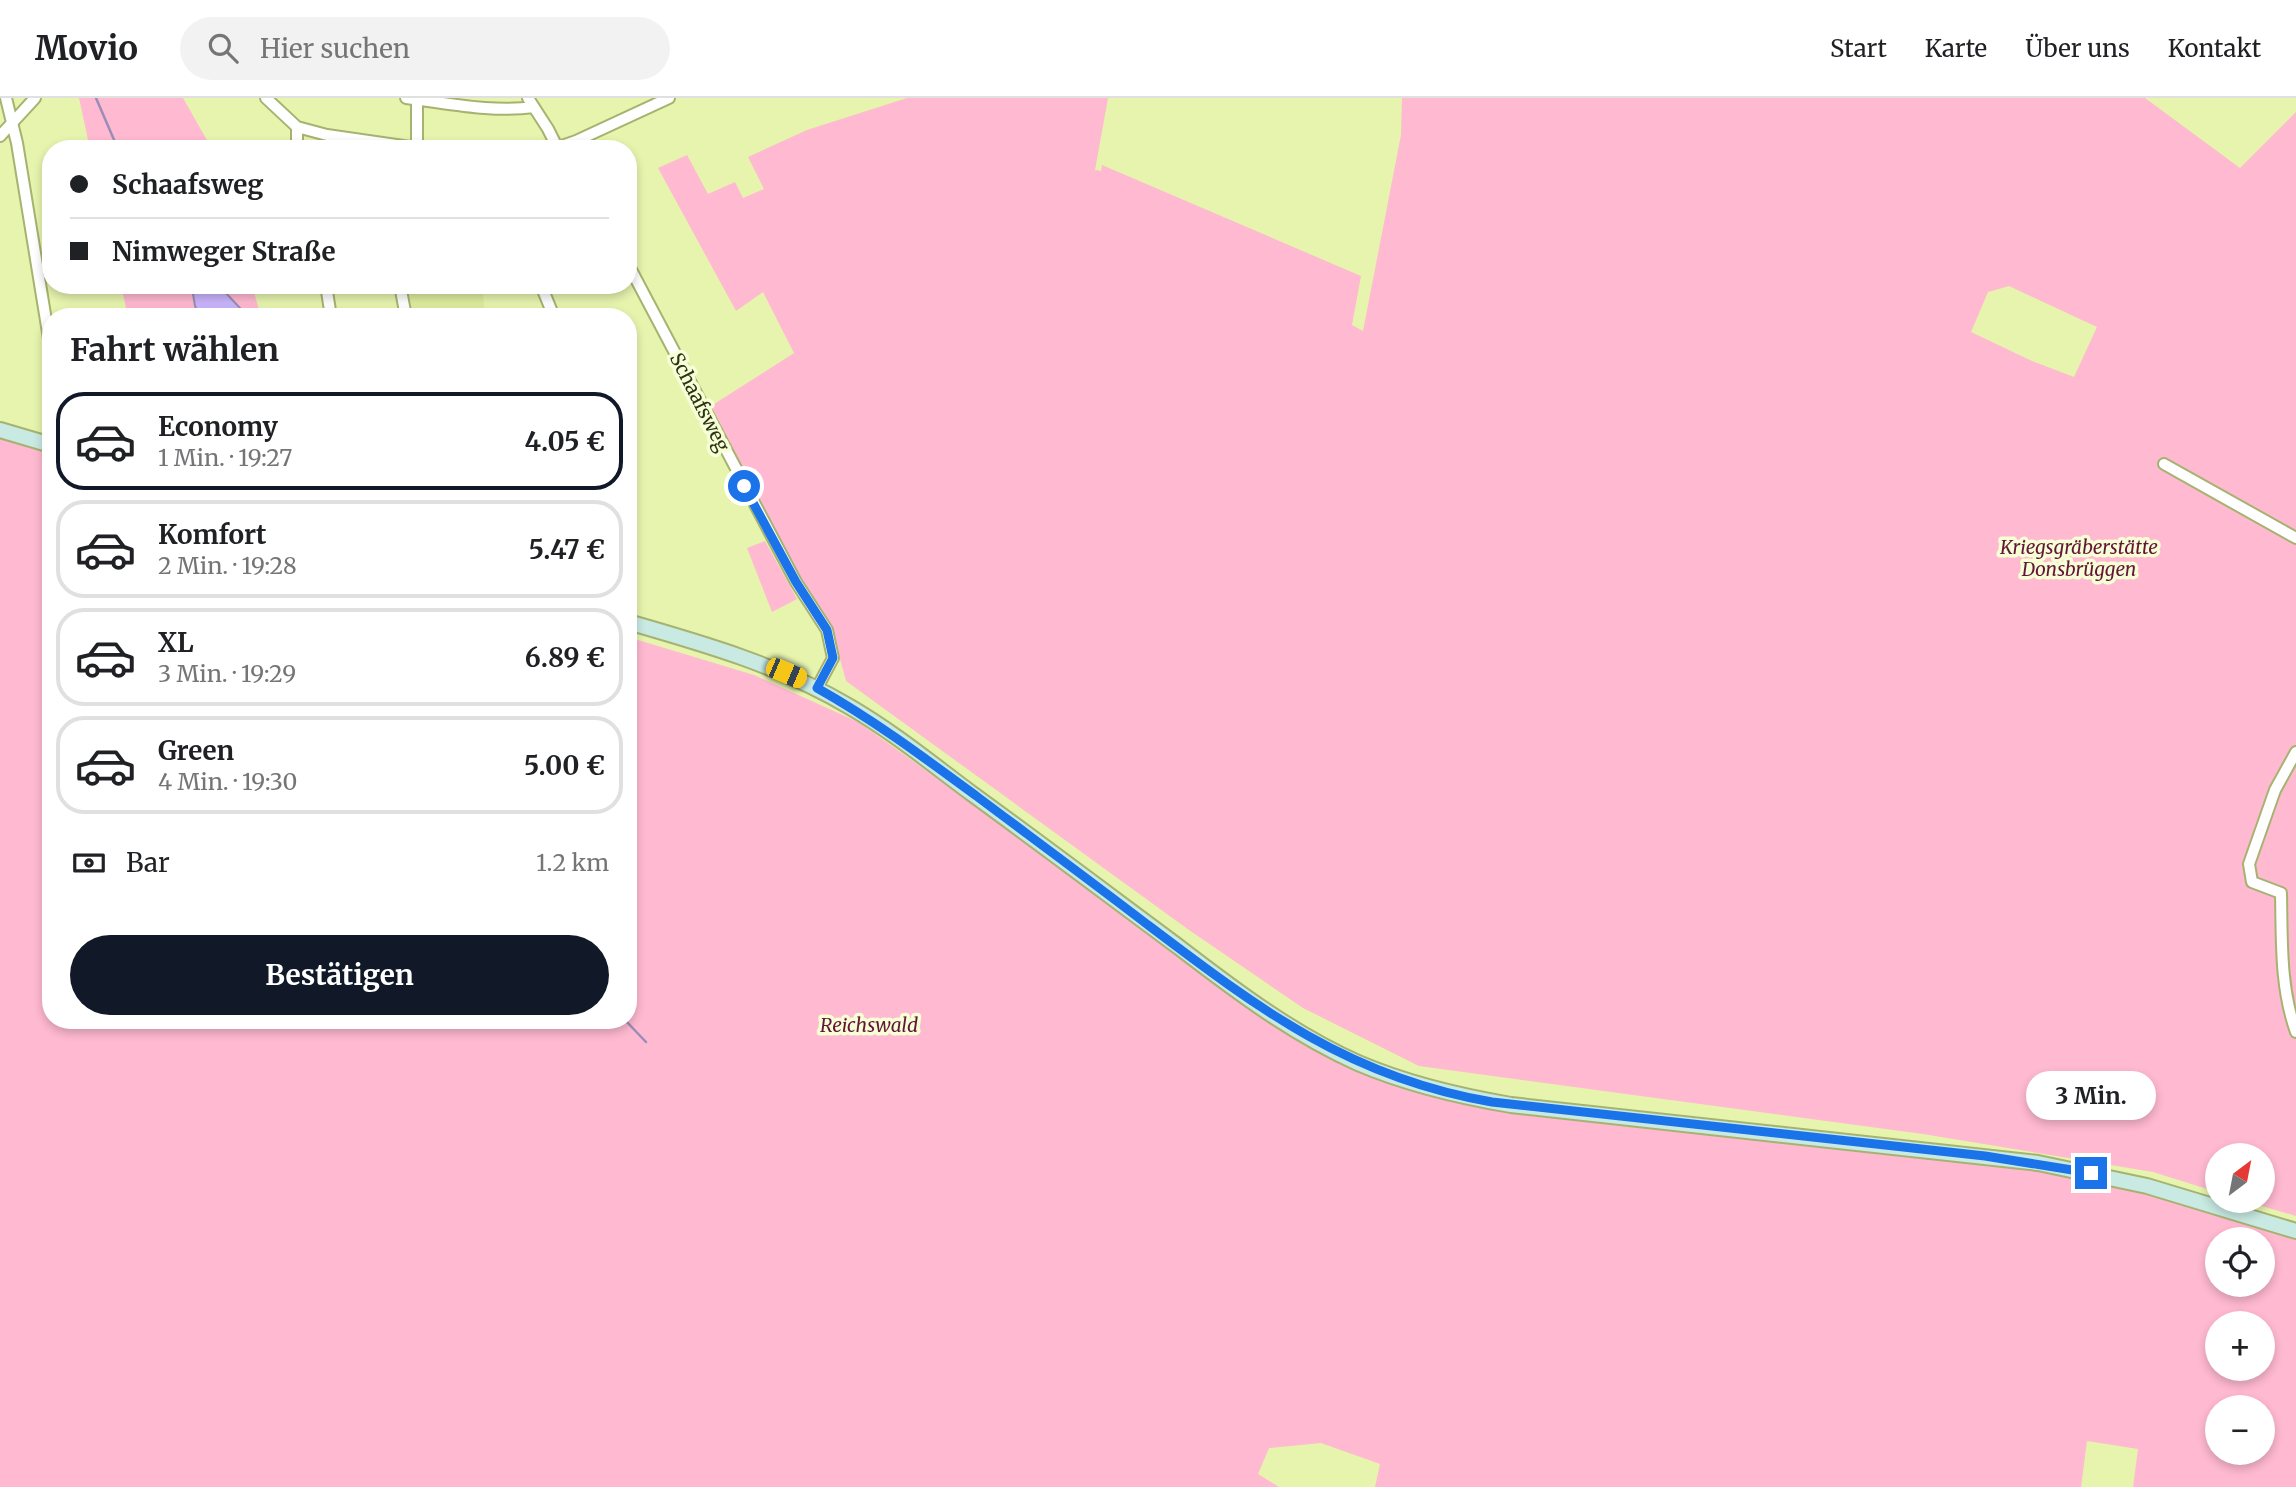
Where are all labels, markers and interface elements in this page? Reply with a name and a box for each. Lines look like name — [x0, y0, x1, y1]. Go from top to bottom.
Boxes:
search box — [180, 17, 670, 80]
text: Movio — [35, 28, 138, 69]
icon: search — [204, 29, 242, 67]
text: Hier suchen — [260, 32, 410, 65]
text: Start — [1830, 33, 1887, 64]
text: Karte — [1925, 33, 1987, 64]
text: Über uns — [2025, 33, 2130, 64]
text: Kontakt — [2168, 33, 2261, 64]
text: Schaafsweg — [112, 168, 264, 201]
text: Nimweger Straße — [112, 235, 336, 268]
text: Fahrt wählen — [70, 330, 279, 370]
street label: Schaafsweg — [665, 349, 735, 456]
icon: car — [74, 410, 137, 473]
text: Economy — [158, 410, 278, 443]
text: 4.05 € — [525, 425, 605, 458]
text: 1 Min. · 19:27 — [158, 443, 292, 472]
route start — [728, 470, 760, 502]
icon: car — [74, 518, 137, 581]
text: Komfort — [158, 518, 267, 551]
text: 5.47 € — [529, 533, 605, 566]
park label: Kriegsgräberstätte Donsbrüggen — [1999, 535, 2158, 581]
text: 2 Min. · 19:28 — [158, 551, 297, 580]
icon: car — [74, 626, 137, 689]
text: XL — [158, 626, 194, 659]
text: 6.89 € — [525, 641, 605, 674]
car — [763, 655, 810, 691]
text: 3 Min. · 19:29 — [158, 659, 296, 688]
icon: car — [74, 734, 137, 797]
text: Green — [158, 734, 234, 767]
text: 5.00 € — [524, 749, 605, 782]
text: 4 Min. · 19:30 — [158, 767, 297, 796]
icon: cash — [70, 844, 108, 882]
text: Bar — [126, 846, 170, 879]
text: 1.2 km — [536, 848, 609, 877]
button: Bestätigen — [70, 935, 609, 1015]
park label: Reichswald — [820, 1013, 918, 1037]
callout: 3 Min. — [2026, 1072, 2156, 1121]
text: 3 Min. — [2055, 1081, 2127, 1110]
north arrow — [2205, 1143, 2275, 1213]
map controls — [2205, 1143, 2275, 1465]
route end — [2075, 1157, 2107, 1189]
button: locate — [2205, 1227, 2275, 1297]
button: + — [2205, 1311, 2275, 1381]
button: − — [2205, 1395, 2275, 1465]

